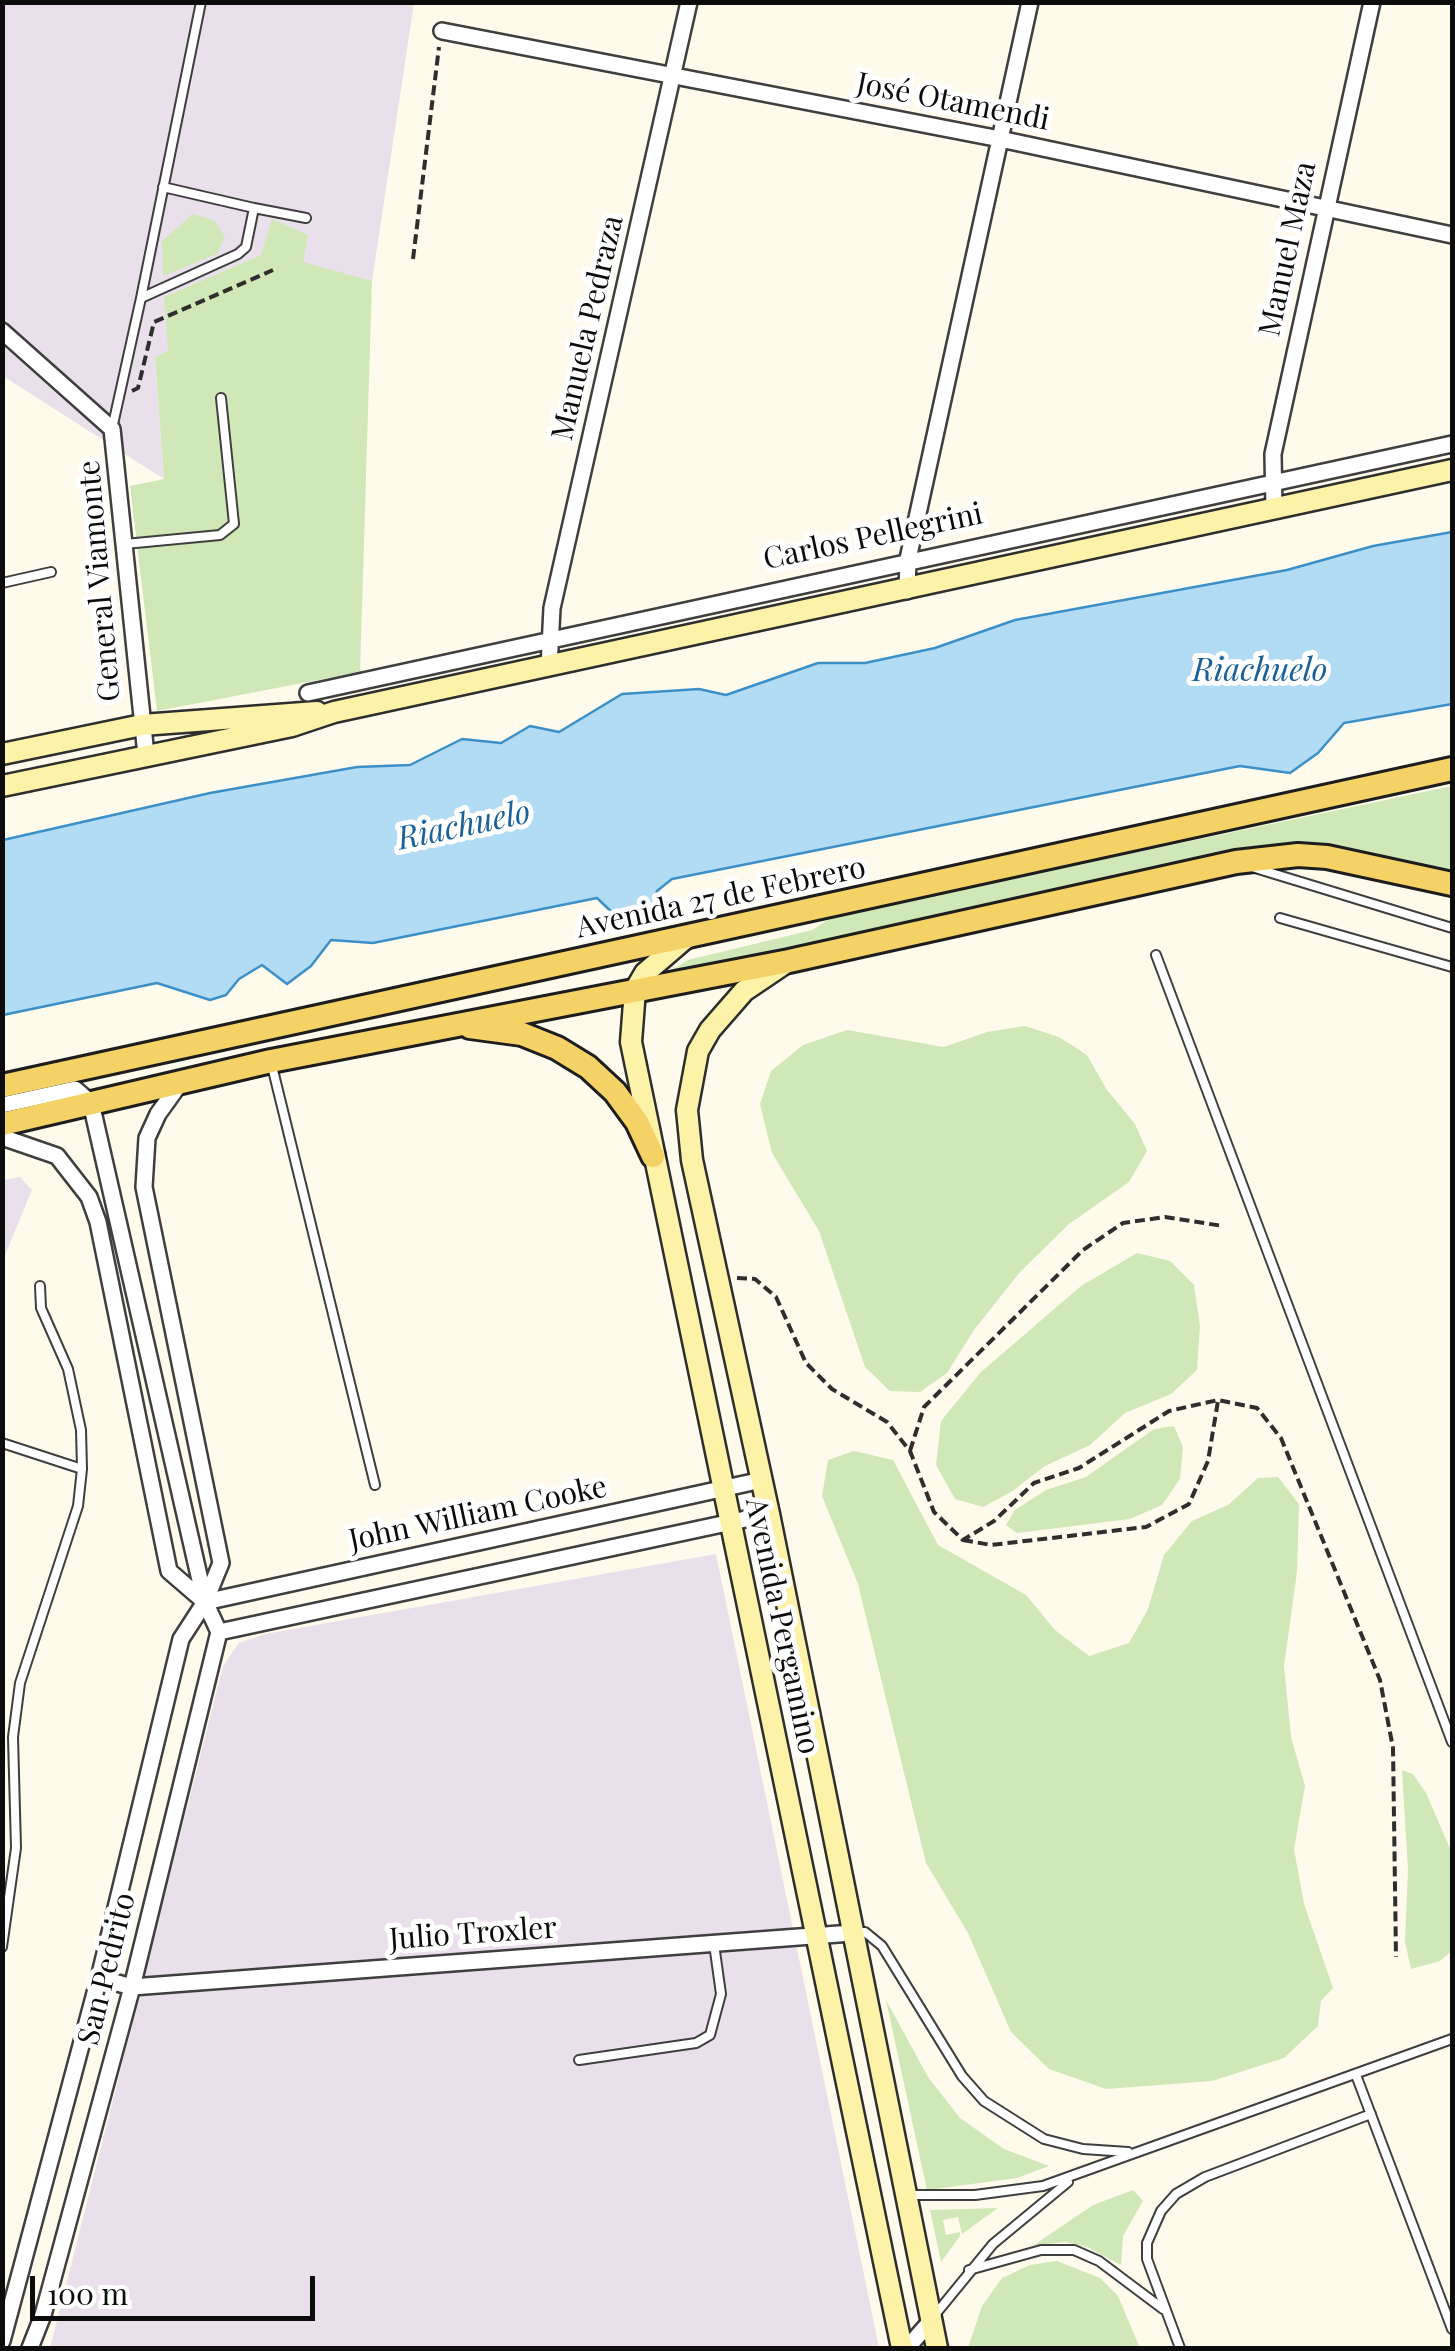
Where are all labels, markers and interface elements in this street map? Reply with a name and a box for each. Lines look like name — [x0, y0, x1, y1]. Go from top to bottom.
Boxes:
street label: José Otamendi — [854, 66, 1052, 138]
street label: Manuel Maza — [1252, 158, 1324, 340]
street label: Manuela Pedraza — [545, 212, 631, 444]
street label: General Viamonte — [72, 459, 128, 703]
street label: Carlos Pellegrini — [760, 496, 986, 578]
water label: Riachuelo — [1193, 652, 1327, 690]
water label: Riachuelo — [394, 793, 534, 859]
street label: Avenida 27 de Febrero — [573, 850, 869, 946]
street label: John William Cooke — [346, 1469, 610, 1559]
street label: Avenida Pergamino — [737, 1495, 827, 1757]
street label: San Pedrito — [71, 1889, 143, 2049]
street label: Julio Troxler — [388, 1910, 558, 1958]
scale bar — [35, 2256, 320, 2318]
text: 100 m — [47, 2273, 128, 2313]

